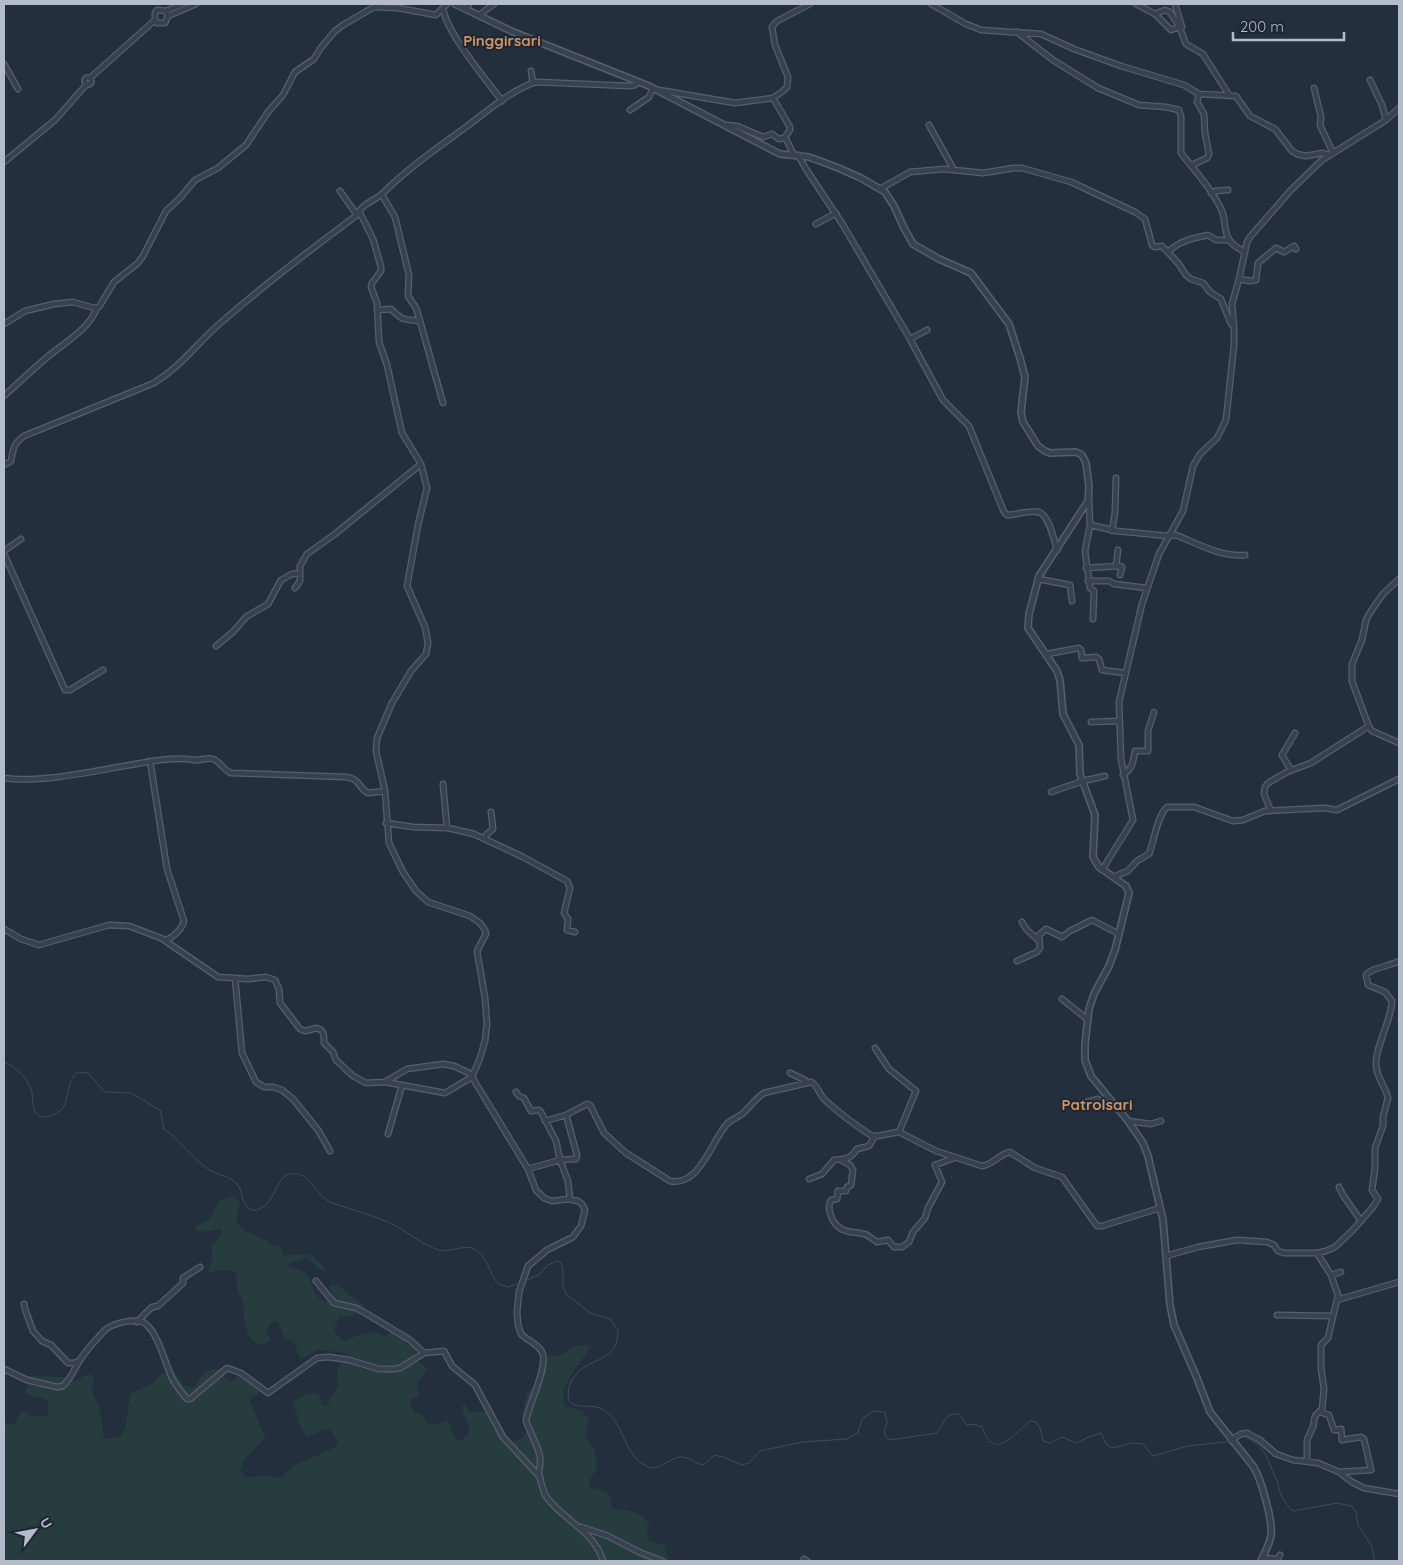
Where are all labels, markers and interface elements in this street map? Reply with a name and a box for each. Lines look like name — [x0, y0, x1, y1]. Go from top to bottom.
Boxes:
scale bar — [1233, 10, 1344, 42]
text: 200 m — [1240, 17, 1284, 36]
district label: Pinggirsari — [463, 31, 541, 50]
district label: Patrolsari — [1062, 1095, 1132, 1114]
north arrow — [10, 1505, 60, 1555]
text: U — [36, 1514, 56, 1532]

